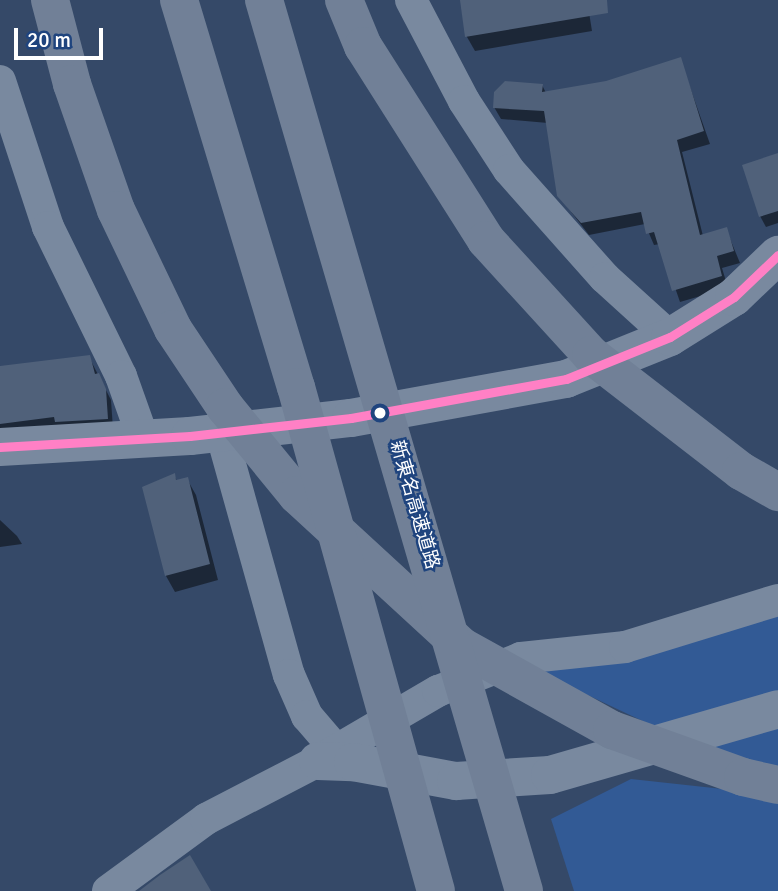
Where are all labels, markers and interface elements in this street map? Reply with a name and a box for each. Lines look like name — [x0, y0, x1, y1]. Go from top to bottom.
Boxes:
scale bar — [18, 14, 107, 58]
text: 20 m — [27, 27, 71, 53]
unlabelled marker — [373, 406, 387, 420]
street label: 新東名高速道路 — [385, 438, 443, 572]

